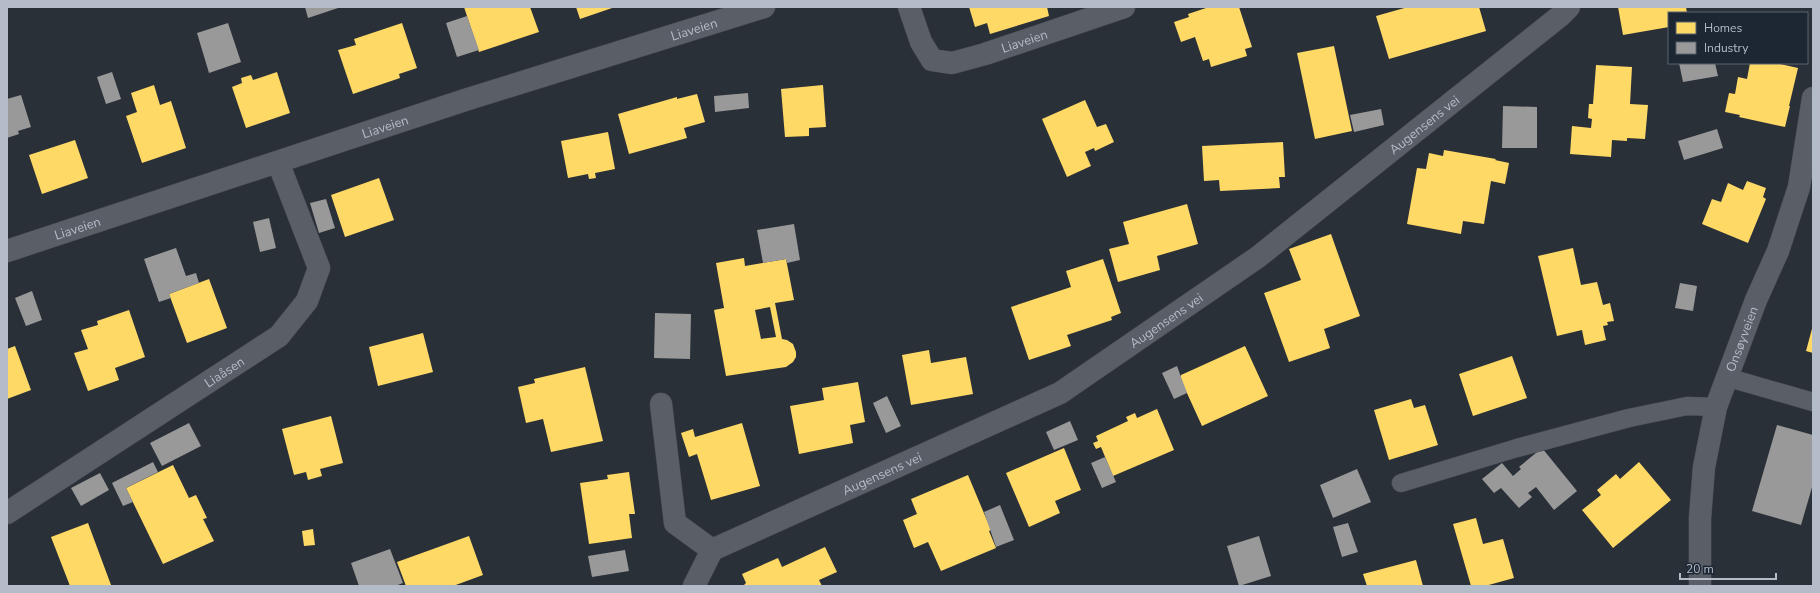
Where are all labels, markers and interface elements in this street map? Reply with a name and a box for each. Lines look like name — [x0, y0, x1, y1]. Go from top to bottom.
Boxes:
legend — [1668, 12, 1808, 64]
street label: Liaveien — [669, 14, 720, 45]
text: Homes — [1704, 20, 1742, 36]
street label: Liaveien — [999, 25, 1050, 58]
text: Industry — [1704, 40, 1749, 56]
street label: Augensens vei — [1386, 92, 1464, 159]
street label: Liaveien — [360, 111, 411, 143]
street label: Liaveien — [52, 213, 103, 245]
street label: Augensens vei — [1126, 289, 1207, 353]
street label: Onsøyveien — [1722, 304, 1763, 375]
street label: Liaåsen — [201, 353, 248, 392]
street label: Augensens vei — [840, 448, 925, 500]
scale bar — [1680, 555, 1776, 581]
text: 20 m — [1686, 561, 1714, 577]

